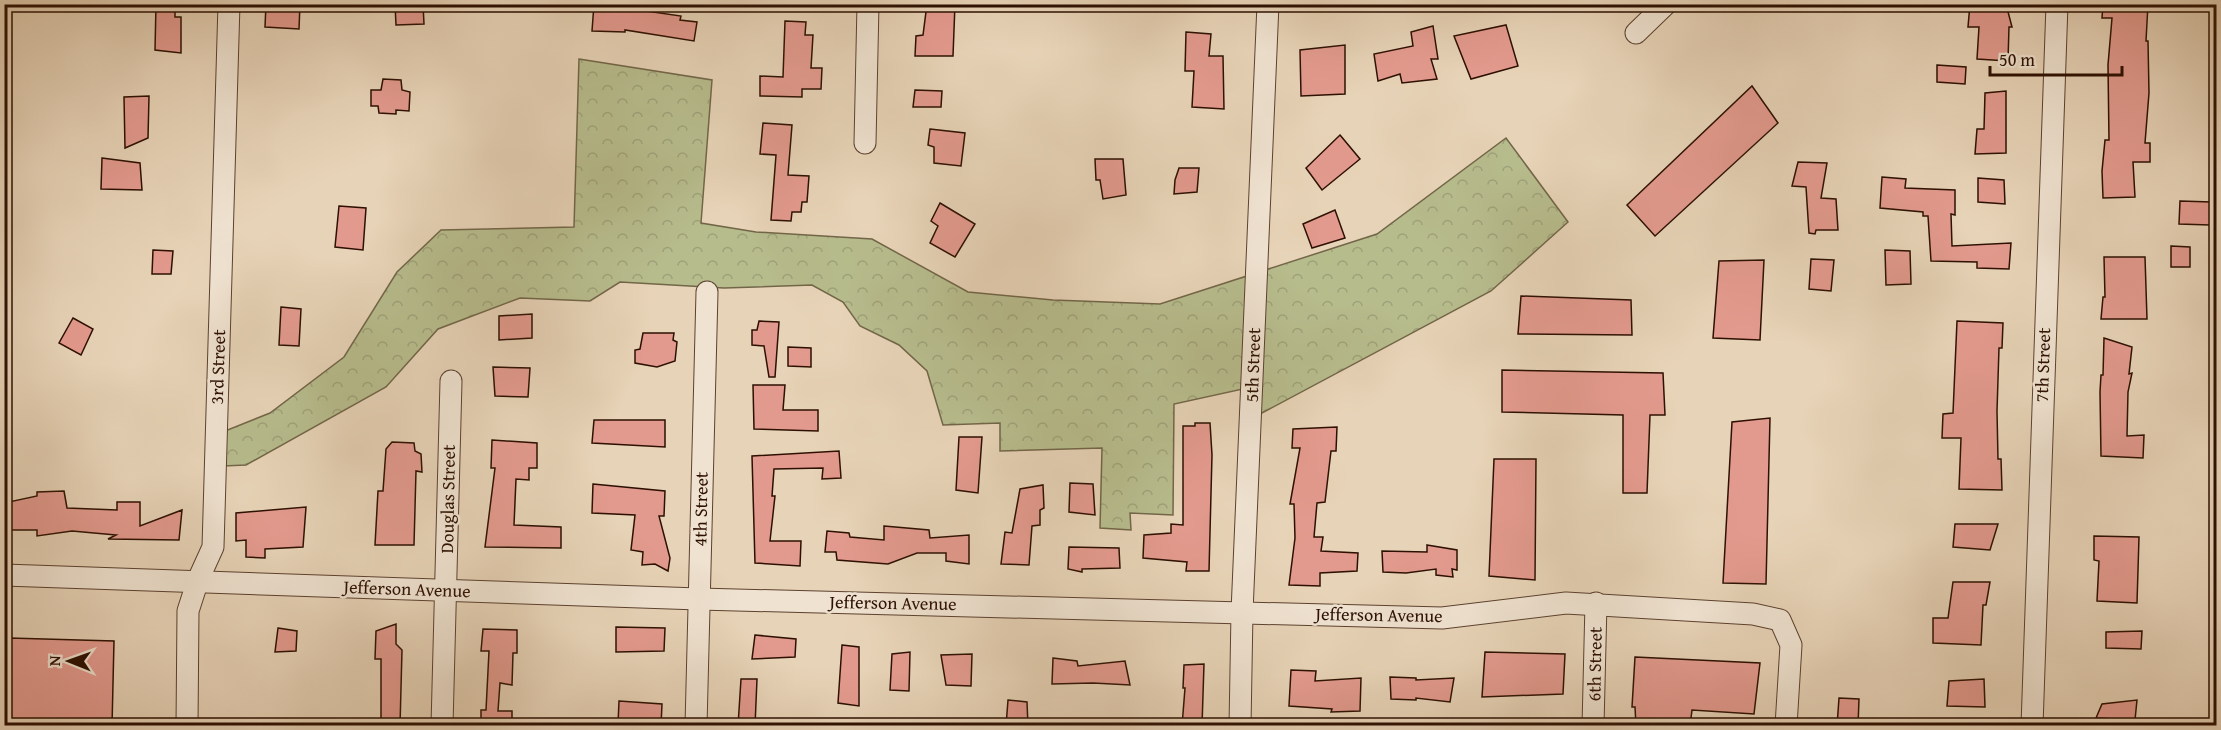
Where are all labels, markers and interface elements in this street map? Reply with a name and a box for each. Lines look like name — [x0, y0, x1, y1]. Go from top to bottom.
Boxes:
scale bar — [1990, 39, 2122, 77]
text: 50 m — [1999, 46, 2035, 73]
street label: 5th Street — [1238, 327, 1267, 403]
street label: 7th Street — [2028, 327, 2057, 403]
street label: 3rd Street — [203, 328, 232, 405]
street label: Douglas Street — [433, 444, 462, 554]
street label: 4th Street — [686, 471, 715, 547]
street label: Jefferson Avenue — [341, 573, 471, 604]
street label: Jefferson Avenue — [827, 588, 957, 617]
street label: Jefferson Avenue — [1313, 600, 1443, 629]
street label: 6th Street — [1580, 626, 1609, 702]
north arrow — [39, 631, 99, 691]
text: N — [42, 655, 66, 666]

